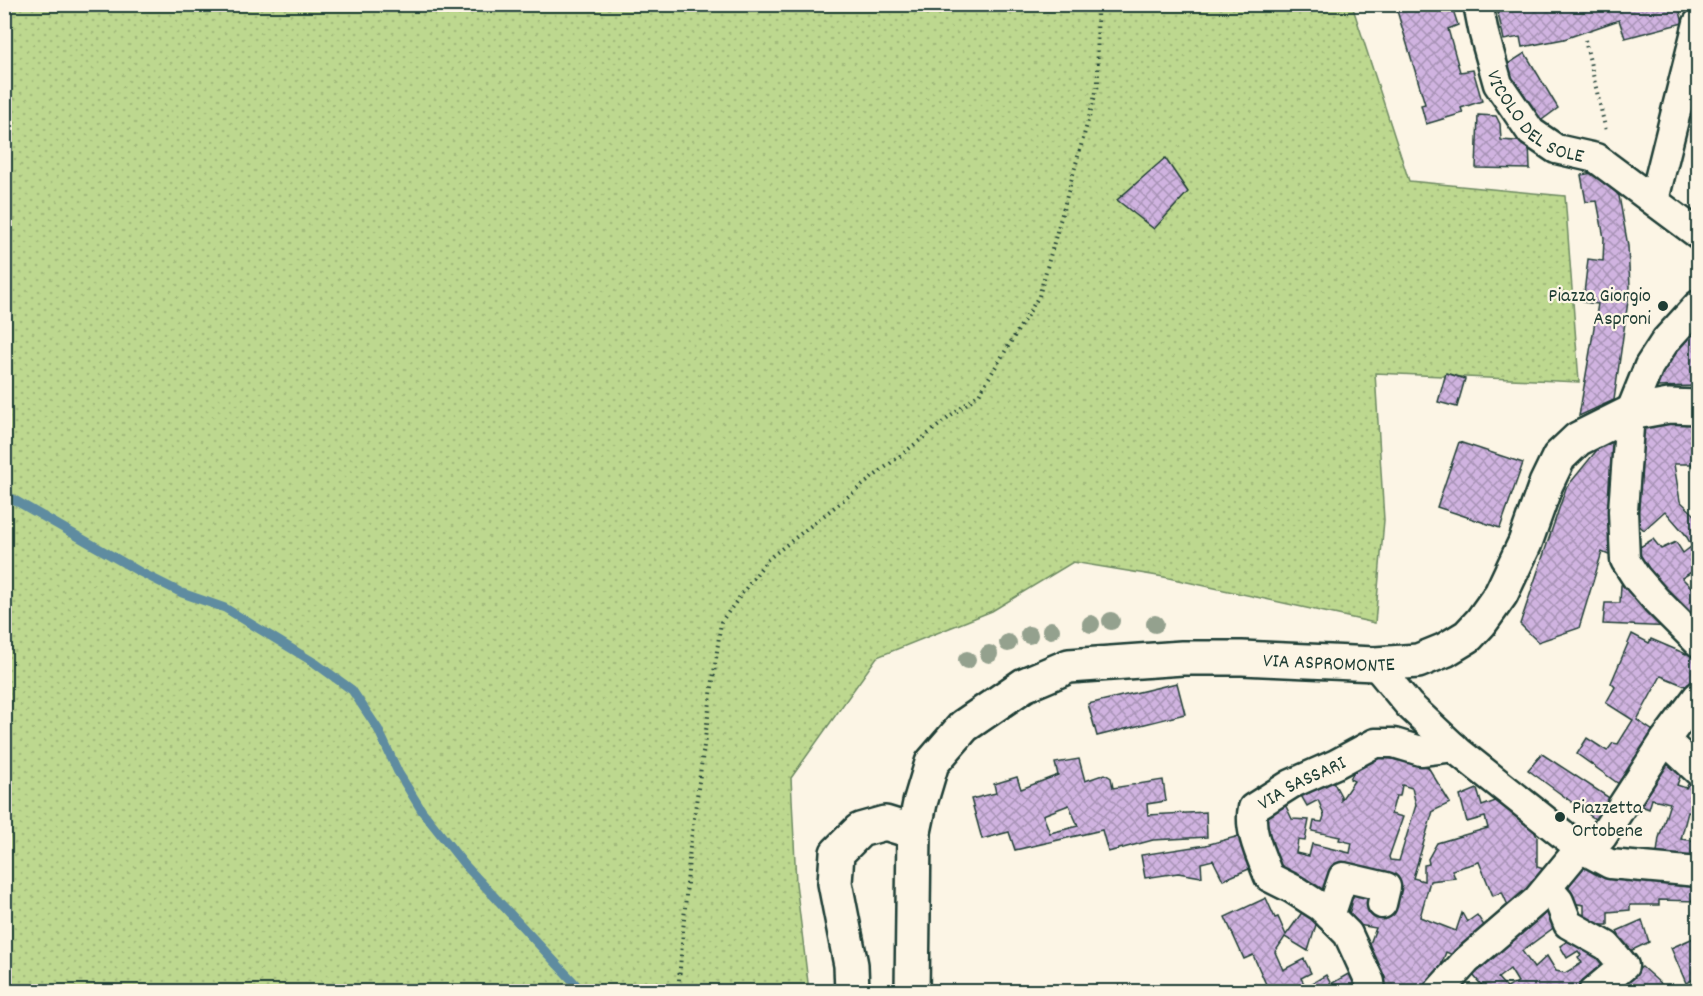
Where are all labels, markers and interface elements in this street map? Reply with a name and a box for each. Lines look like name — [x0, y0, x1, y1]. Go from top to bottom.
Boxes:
street label: VICOLO DEL SOLE — [1478, 67, 1586, 172]
place label: Piazza Giorgio Asproni — [1548, 283, 1651, 334]
marker: Piazza Giorgio Asproni — [1656, 299, 1670, 313]
street label: VIA ASPROMONTE — [1262, 648, 1396, 681]
street label: VIA SASSARI — [1253, 750, 1352, 819]
place label: Piazzetta Ortobene — [1572, 795, 1643, 846]
marker: Piazzetta Ortobene — [1553, 810, 1567, 824]

